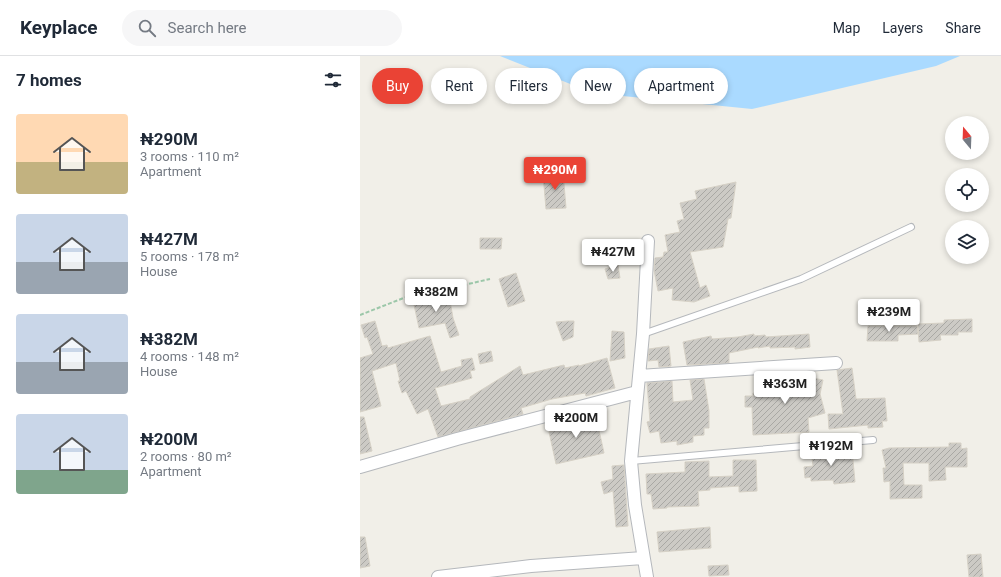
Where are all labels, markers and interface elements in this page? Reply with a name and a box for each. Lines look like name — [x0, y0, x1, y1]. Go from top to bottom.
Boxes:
search box — [122, 10, 402, 46]
text: Keyplace — [20, 16, 98, 39]
icon: search — [136, 17, 158, 39]
text: Search here — [168, 19, 247, 37]
text: Map — [833, 20, 860, 36]
text: Layers — [882, 20, 923, 36]
text: Share — [945, 20, 981, 36]
chip: Buy — [372, 68, 423, 104]
chip: Rent — [431, 68, 487, 104]
chip: Filters — [495, 68, 562, 104]
chip: New — [570, 68, 626, 104]
chip: Apartment — [634, 68, 728, 104]
icon: filters — [322, 69, 344, 91]
text: 7 homes — [16, 70, 82, 90]
north arrow — [945, 116, 989, 160]
map controls — [945, 116, 989, 264]
text: ₦290M — [140, 129, 198, 149]
icon: home — [48, 130, 96, 178]
text: 3 rooms · 110 m² — [140, 149, 239, 164]
pin: ₦290M — [527, 157, 583, 191]
text: ₦290M — [533, 162, 577, 177]
text: Apartment — [140, 164, 202, 179]
button: locate — [945, 168, 989, 212]
button: layers — [945, 220, 989, 264]
text: ₦427M — [140, 229, 198, 249]
icon: home — [48, 230, 96, 278]
pin: ₦427M — [585, 239, 641, 273]
text: ₦427M — [591, 244, 635, 259]
text: 5 rooms · 178 m² — [140, 249, 239, 264]
text: House — [140, 264, 177, 279]
pin: ₦382M — [408, 279, 464, 313]
text: ₦382M — [414, 284, 458, 299]
pin: ₦239M — [861, 299, 917, 333]
text: ₦239M — [867, 304, 911, 319]
text: ₦382M — [140, 329, 198, 349]
icon: home — [48, 330, 96, 378]
text: 4 rooms · 148 m² — [140, 349, 239, 364]
text: House — [140, 364, 177, 379]
pin: ₦363M — [757, 371, 813, 405]
text: ₦363M — [763, 376, 807, 391]
pin: ₦200M — [548, 405, 604, 439]
text: ₦200M — [554, 410, 598, 425]
text: ₦200M — [140, 429, 198, 449]
icon: home — [48, 430, 96, 478]
pin: ₦192M — [803, 433, 859, 467]
text: ₦192M — [809, 438, 853, 453]
text: 2 rooms · 80 m² — [140, 449, 232, 464]
text: Apartment — [140, 464, 202, 479]

